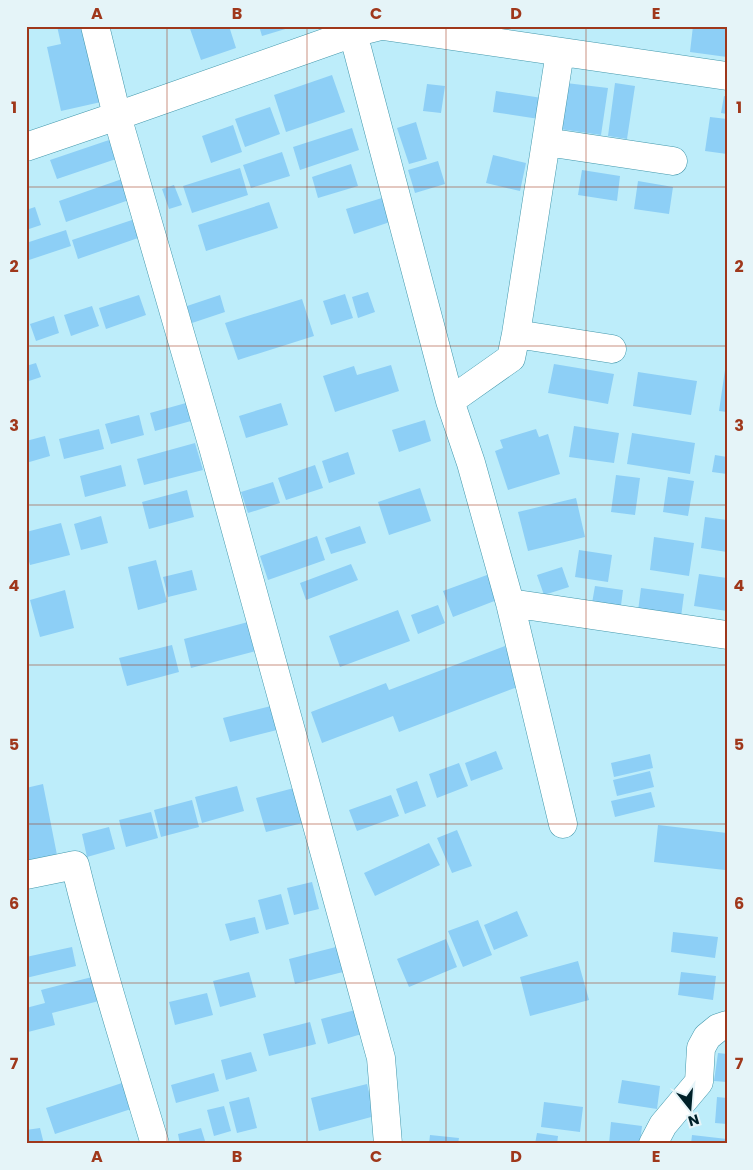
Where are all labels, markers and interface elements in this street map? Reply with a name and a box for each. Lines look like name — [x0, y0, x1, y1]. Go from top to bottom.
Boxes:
text: A — [91, 2, 103, 25]
text: B — [232, 2, 242, 25]
text: C — [370, 2, 382, 25]
text: D — [510, 2, 522, 25]
text: E — [652, 2, 660, 25]
text: 1 — [11, 96, 17, 119]
text: 1 — [736, 96, 742, 119]
text: 2 — [9, 255, 19, 278]
text: 2 — [734, 255, 744, 278]
text: 3 — [9, 414, 19, 437]
text: 3 — [734, 414, 744, 437]
text: 4 — [9, 574, 20, 597]
text: 4 — [734, 574, 745, 597]
text: 5 — [9, 733, 19, 756]
text: 5 — [734, 733, 744, 756]
text: 6 — [9, 892, 19, 915]
text: 6 — [734, 892, 744, 915]
text: 7 — [10, 1052, 19, 1075]
text: 7 — [735, 1052, 744, 1075]
north arrow — [666, 1082, 716, 1132]
text: N — [686, 1109, 702, 1132]
text: A — [91, 1145, 103, 1168]
text: B — [232, 1145, 242, 1168]
text: C — [370, 1145, 382, 1168]
text: D — [510, 1145, 522, 1168]
text: E — [652, 1145, 660, 1168]

